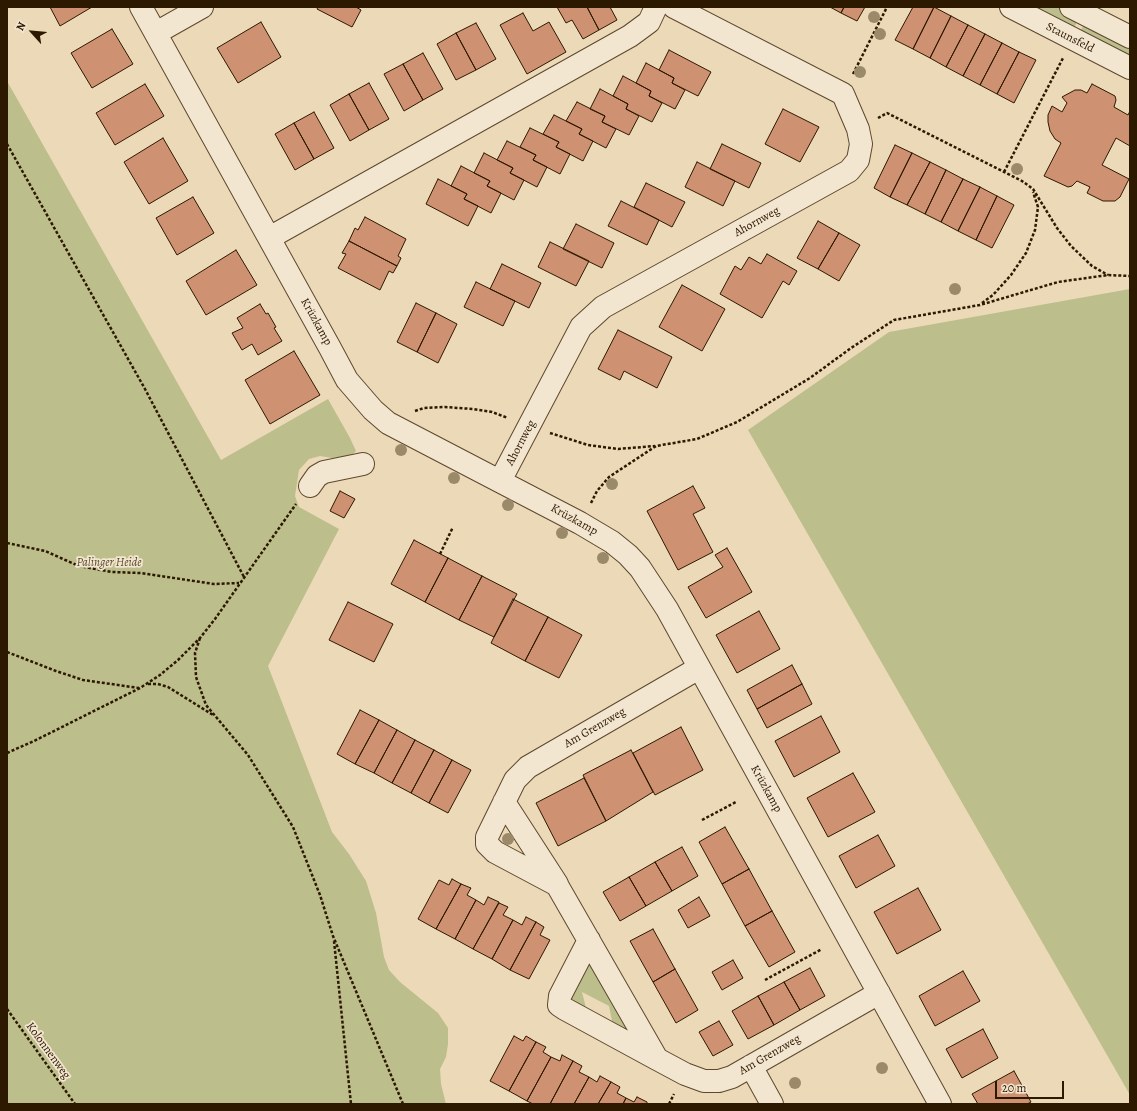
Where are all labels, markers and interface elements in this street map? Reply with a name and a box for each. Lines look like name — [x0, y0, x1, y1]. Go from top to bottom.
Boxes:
north arrow — [12, 12, 52, 52]
text: N — [12, 19, 29, 33]
street label: Staunsfeld — [1043, 20, 1097, 56]
street label: Ahornweg — [732, 204, 782, 240]
street label: Krüzkamp — [297, 296, 335, 348]
street label: Ahornweg — [503, 418, 539, 468]
street label: Krüzkamp — [548, 501, 600, 539]
park label: Palinger Heide — [76, 556, 142, 570]
street label: Am Grenzweg — [562, 705, 628, 751]
street label: Krüzkamp — [747, 763, 785, 815]
street label: Kolonnenweg — [23, 1020, 73, 1082]
street label: Am Grenzweg — [737, 1032, 803, 1078]
scale bar — [997, 1073, 1066, 1099]
text: 20 m — [1002, 1080, 1026, 1096]

